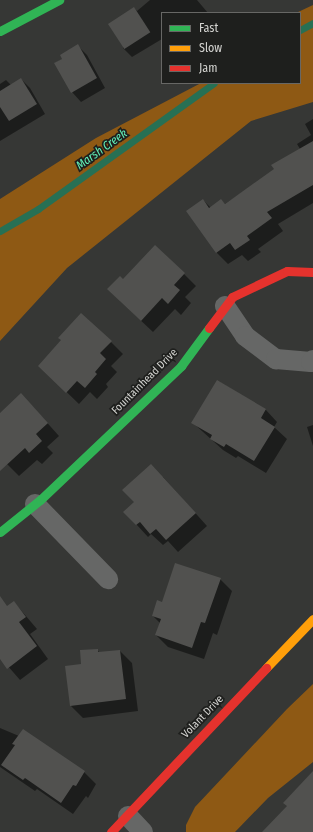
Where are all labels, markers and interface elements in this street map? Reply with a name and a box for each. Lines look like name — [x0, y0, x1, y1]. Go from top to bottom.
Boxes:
legend — [161, 12, 301, 84]
text: Fast — [199, 21, 218, 35]
text: Slow — [199, 41, 222, 55]
text: Jam — [199, 61, 217, 75]
water label: Marsh Creek — [74, 127, 130, 173]
street label: Fountainhead Drive — [109, 346, 181, 418]
street label: Volant Drive — [179, 693, 227, 741]

